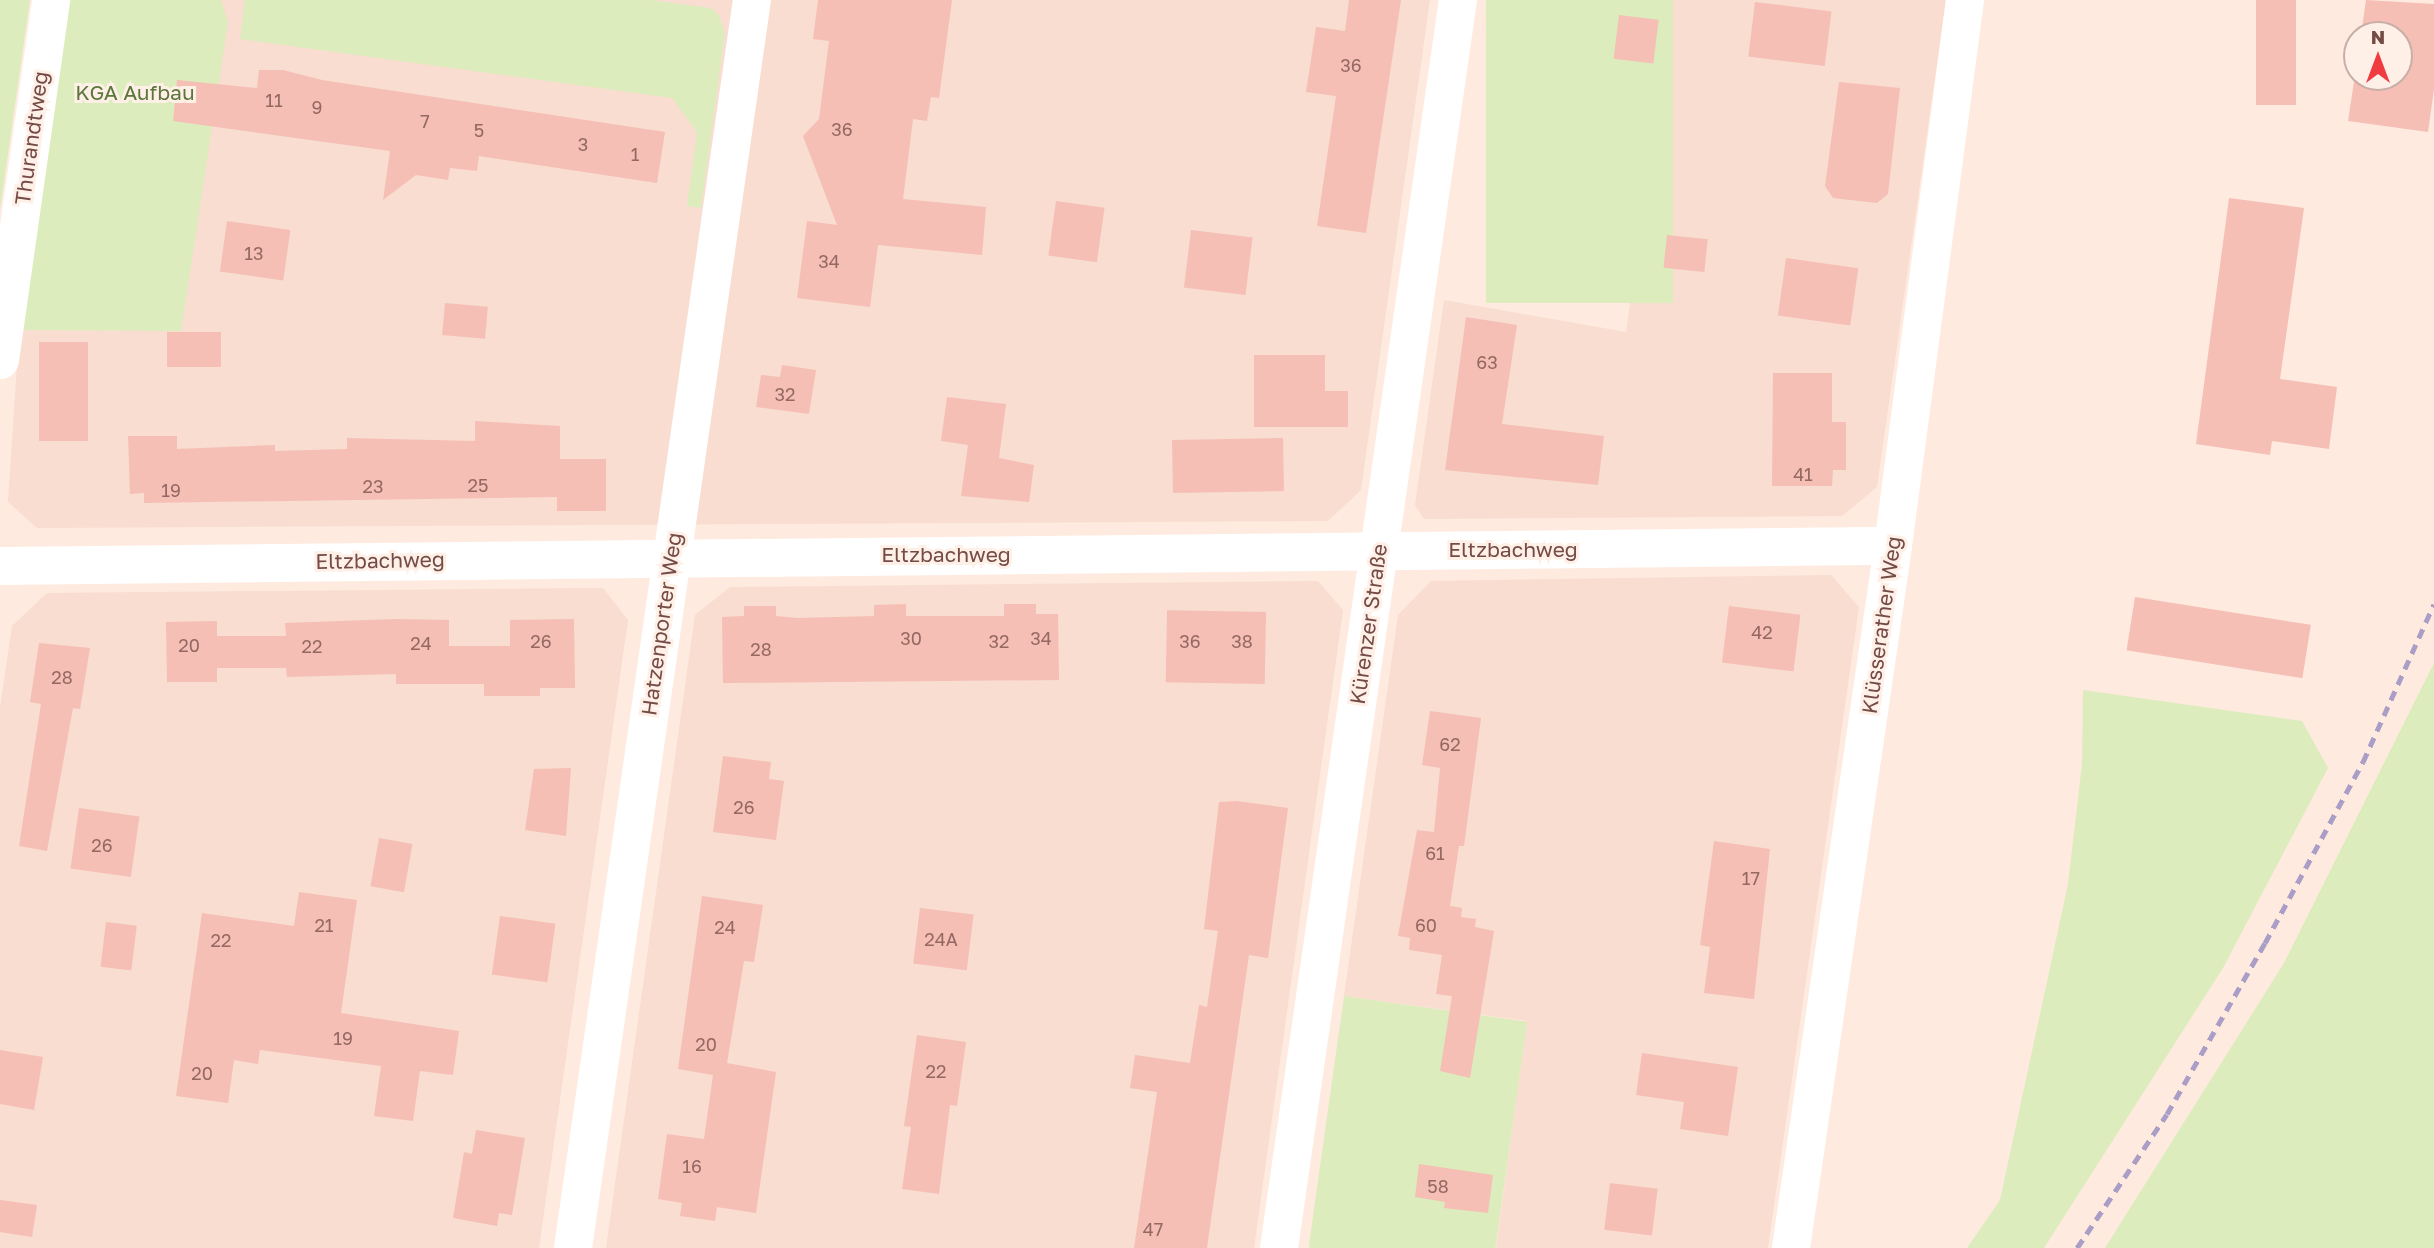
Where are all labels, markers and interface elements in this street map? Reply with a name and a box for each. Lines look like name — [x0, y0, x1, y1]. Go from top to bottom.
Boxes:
north arrow — [2343, 21, 2413, 91]
text: N — [2371, 25, 2385, 48]
house number: 36 — [1340, 54, 1362, 76]
street label: Thurandtweg — [9, 69, 53, 207]
park label: KGA Aufbau — [75, 79, 195, 105]
house number: 11 — [265, 89, 283, 111]
house number: 9 — [312, 96, 322, 118]
house number: 7 — [420, 110, 430, 132]
house number: 36 — [831, 118, 853, 140]
house number: 5 — [474, 119, 484, 141]
house number: 3 — [578, 133, 588, 155]
house number: 1 — [631, 143, 639, 165]
house number: 13 — [244, 242, 264, 264]
house number: 34 — [818, 250, 840, 272]
house number: 63 — [1476, 351, 1498, 373]
house number: 32 — [775, 383, 795, 405]
house number: 41 — [1793, 463, 1813, 485]
house number: 25 — [468, 474, 488, 496]
house number: 23 — [363, 475, 383, 497]
house number: 19 — [161, 479, 181, 501]
street label: Hatzenporter Weg — [636, 531, 686, 717]
street label: Klüsserather Weg — [1856, 535, 1906, 715]
street label: Eltzbachweg — [1448, 536, 1578, 562]
street label: Eltzbachweg — [881, 541, 1011, 567]
street label: Kürenzer Straße — [1344, 542, 1392, 706]
street label: Eltzbachweg — [315, 546, 445, 574]
house number: 42 — [1751, 621, 1773, 643]
house number: 30 — [900, 627, 922, 649]
house number: 34 — [1030, 627, 1052, 649]
house number: 26 — [530, 630, 552, 652]
house number: 32 — [989, 630, 1009, 652]
house number: 36 — [1179, 630, 1201, 652]
house number: 38 — [1231, 630, 1253, 652]
house number: 24 — [410, 632, 432, 654]
house number: 20 — [178, 634, 200, 656]
house number: 22 — [302, 635, 322, 657]
house number: 28 — [750, 638, 772, 660]
house number: 28 — [51, 666, 73, 688]
house number: 62 — [1439, 733, 1461, 755]
house number: 26 — [733, 796, 755, 818]
house number: 26 — [91, 834, 113, 856]
house number: 61 — [1425, 842, 1445, 864]
house number: 17 — [1742, 867, 1760, 889]
house number: 21 — [314, 914, 334, 936]
house number: 60 — [1415, 914, 1437, 936]
house number: 24 — [714, 916, 736, 938]
house number: 24A — [924, 928, 958, 950]
house number: 22 — [211, 929, 231, 951]
house number: 19 — [333, 1027, 353, 1049]
house number: 20 — [695, 1033, 717, 1055]
house number: 22 — [926, 1060, 946, 1082]
house number: 20 — [191, 1062, 213, 1084]
house number: 16 — [682, 1155, 702, 1177]
house number: 58 — [1427, 1175, 1449, 1197]
house number: 47 — [1143, 1218, 1163, 1240]

